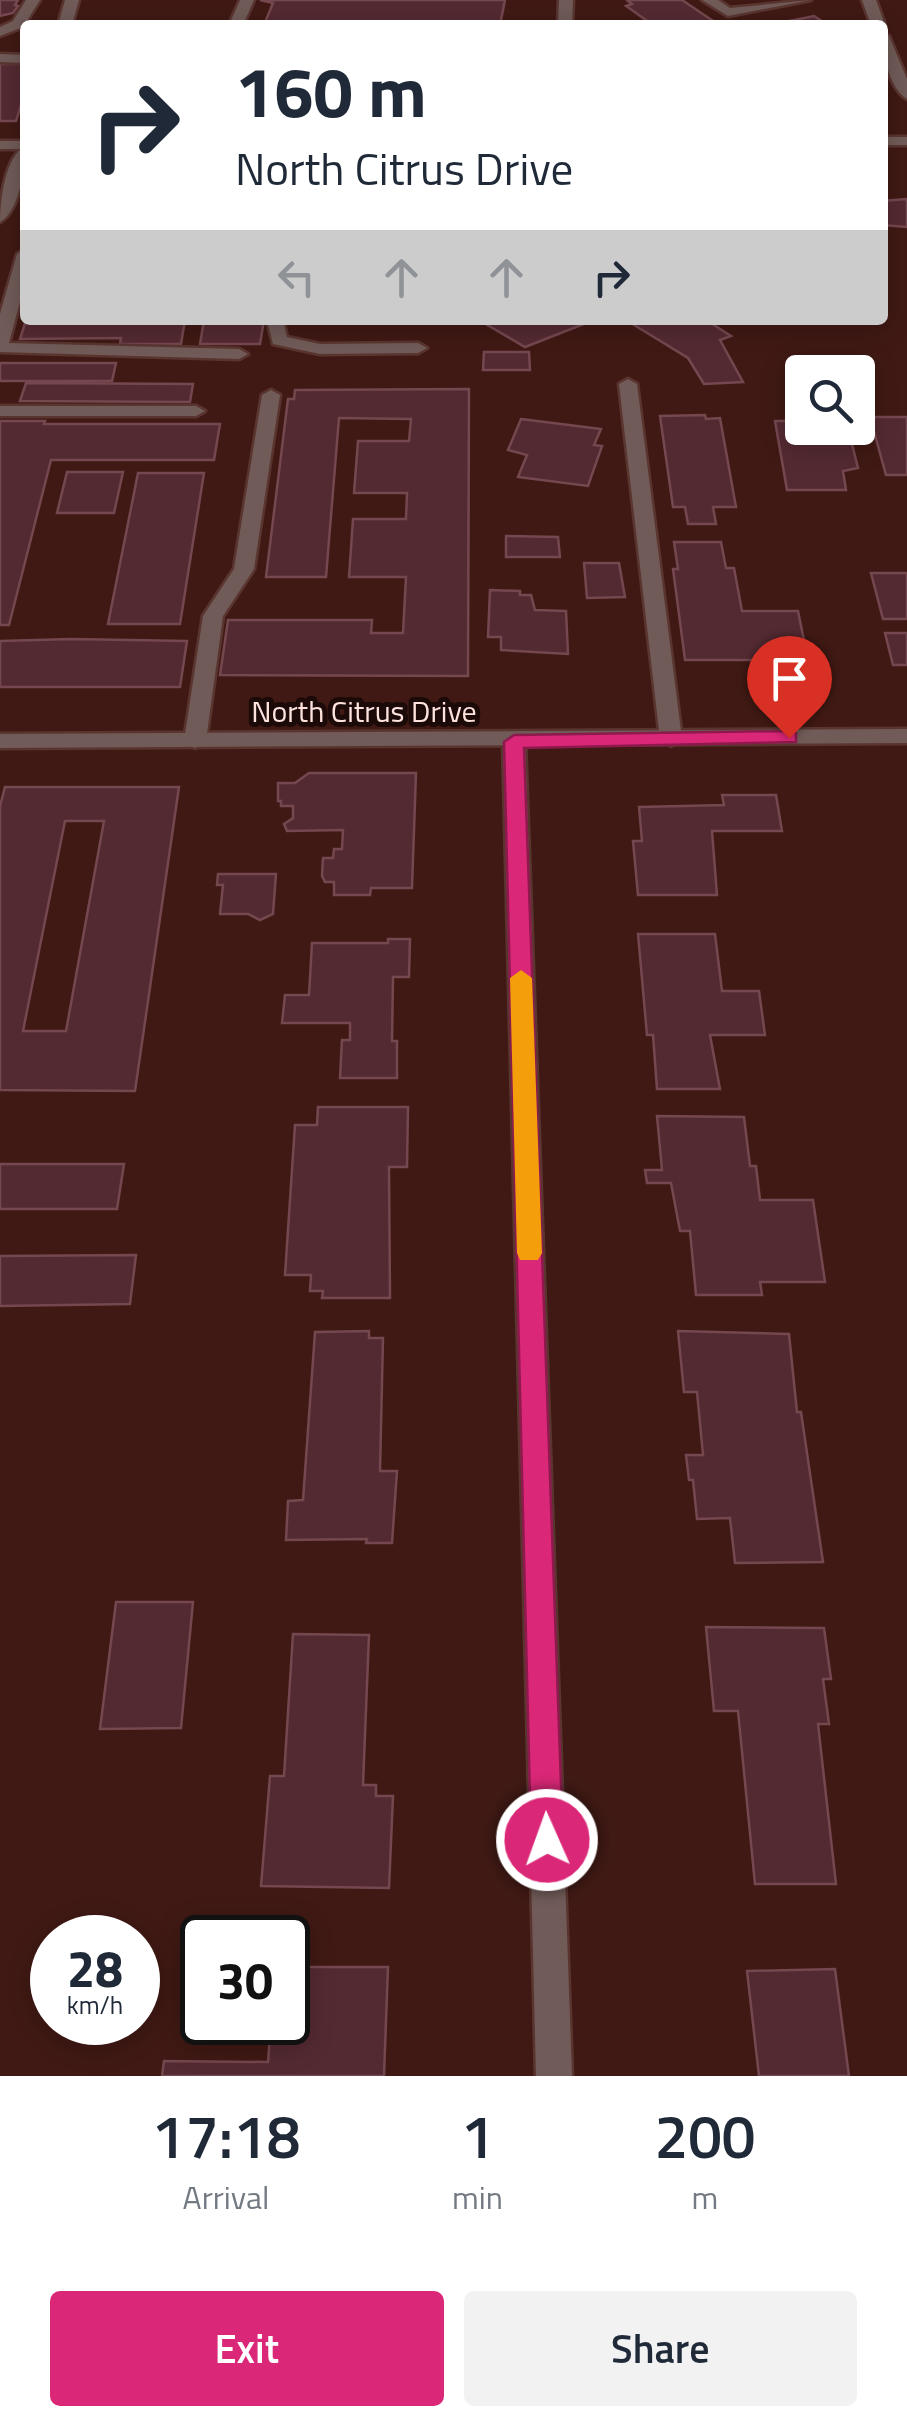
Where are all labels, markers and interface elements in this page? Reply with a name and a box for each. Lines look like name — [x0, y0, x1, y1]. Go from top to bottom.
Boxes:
text: 160 m — [235, 38, 427, 144]
icon: right — [70, 60, 200, 190]
text: North Citrus Drive — [235, 134, 573, 202]
icon: left — [269, 250, 324, 305]
icon: ahead — [374, 250, 429, 305]
icon: ahead — [479, 250, 534, 305]
icon: right — [584, 250, 639, 305]
map controls — [785, 355, 875, 445]
button: search — [785, 355, 875, 445]
pin — [747, 636, 832, 739]
icon: arrive — [762, 651, 817, 706]
street label: North Citrus Drive — [251, 688, 477, 734]
position arrow — [495, 1788, 599, 1892]
speed limit sign: 30 — [180, 1915, 310, 2045]
text: 28 — [67, 1930, 123, 2006]
text: km/h — [67, 1986, 123, 2024]
text: 17:18 — [152, 2090, 300, 2181]
text: 1 — [461, 2090, 494, 2181]
text: 200 — [655, 2090, 755, 2181]
text: Arrival — [183, 2173, 269, 2221]
text: min — [452, 2173, 503, 2221]
text: m — [692, 2173, 718, 2221]
button: Exit — [50, 2291, 444, 2406]
button: Share — [464, 2291, 857, 2406]

